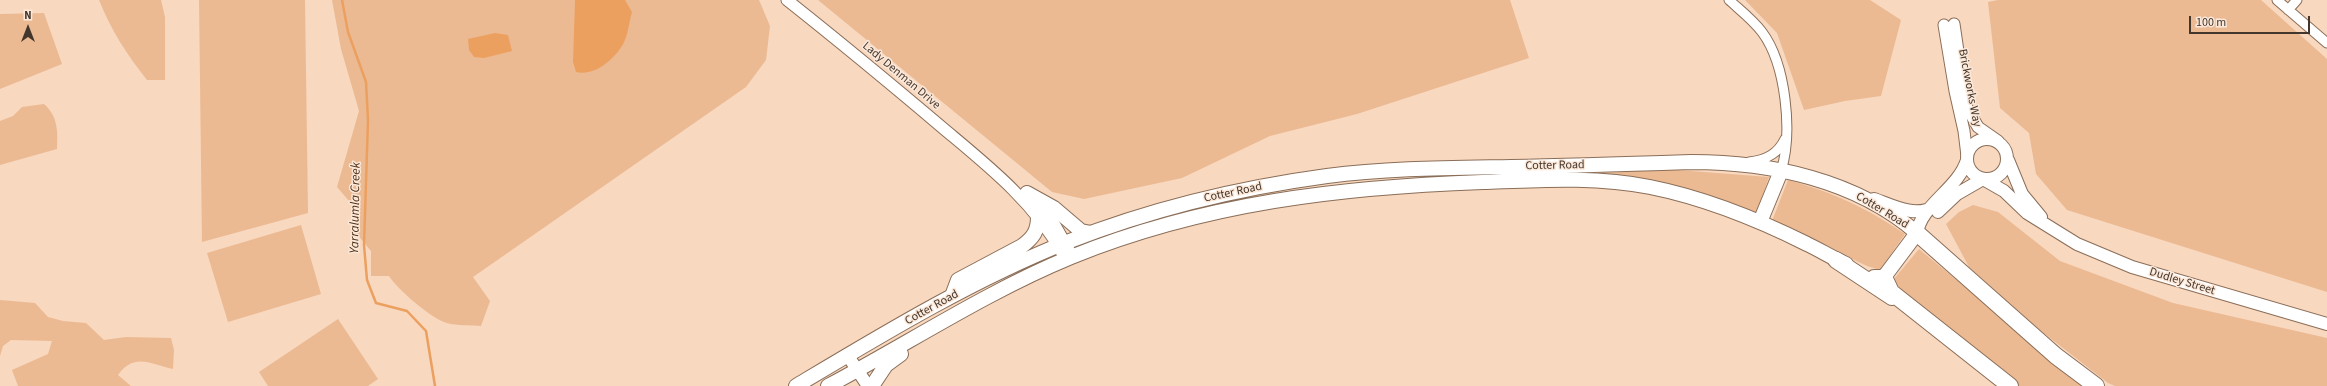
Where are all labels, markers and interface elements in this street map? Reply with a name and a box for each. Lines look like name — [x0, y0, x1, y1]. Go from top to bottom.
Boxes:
north arrow — [8, 8, 48, 48]
text: N — [24, 8, 32, 23]
scale bar — [2191, 8, 2312, 34]
text: 100 m — [2196, 14, 2226, 31]
street label: Lady Denman Drive — [859, 39, 943, 113]
street label: Brickworks Way — [1954, 48, 1984, 128]
street label: Cotter Road — [1525, 158, 1585, 174]
water label: Yarralumla Creek — [347, 162, 365, 254]
street label: Cotter Road — [1203, 180, 1263, 206]
street label: Cotter Road — [1853, 190, 1911, 232]
street label: Dudley Street — [2148, 265, 2216, 299]
street label: Cotter Road — [903, 287, 961, 329]

